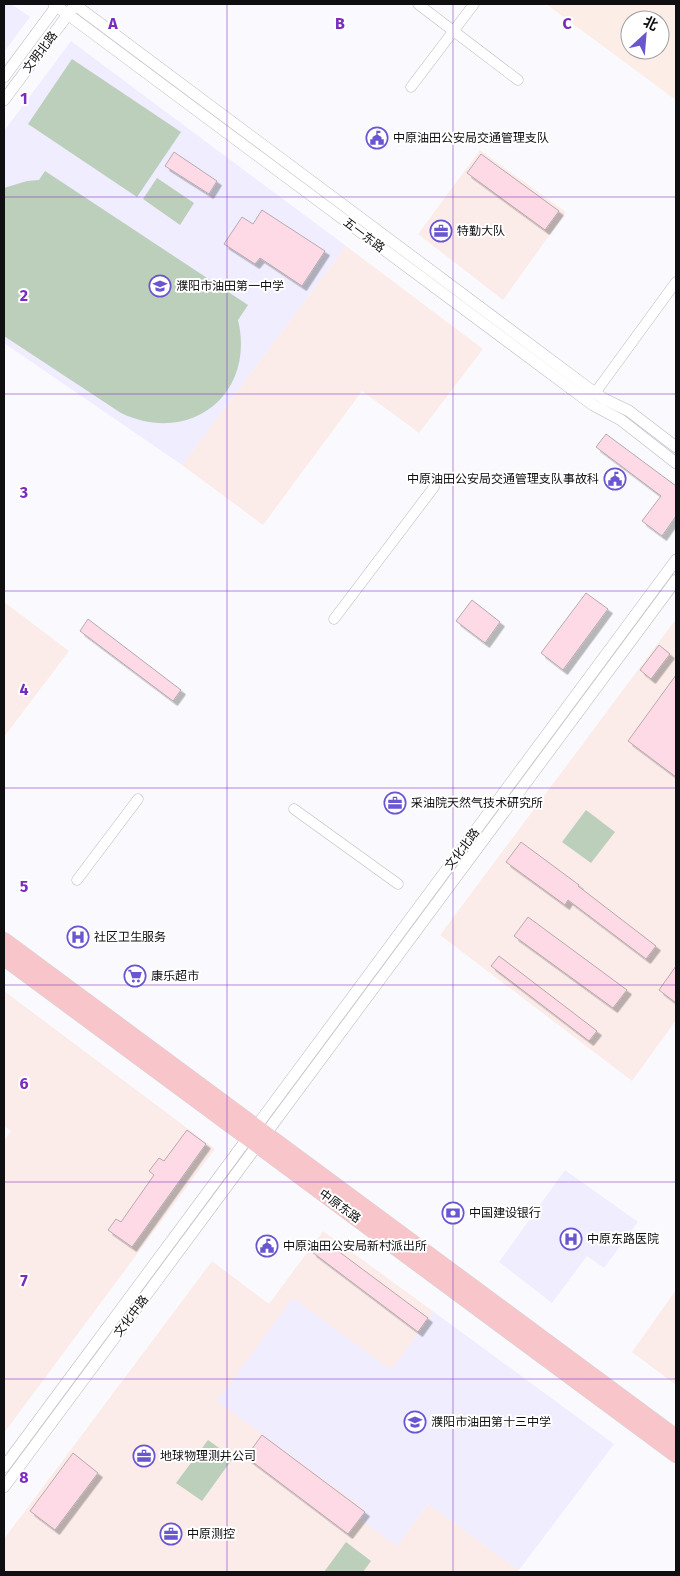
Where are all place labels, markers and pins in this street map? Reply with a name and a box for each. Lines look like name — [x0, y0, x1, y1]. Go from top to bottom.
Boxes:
public building icon: 中原油田公安局交通管理支队 — [365, 126, 389, 150]
place label: 中原油田公安局交通管理支队 — [393, 131, 549, 145]
office icon: 特勤大队 — [429, 219, 453, 243]
place label: 特勤大队 — [457, 224, 505, 238]
school or university icon: 濮阳市油田第一中学 — [148, 274, 172, 298]
place label: 濮阳市油田第一中学 — [176, 279, 284, 293]
public building icon: 中原油田公安局交通管理支队事故科 — [603, 467, 627, 491]
place label: 中原油田公安局交通管理支队事故科 — [407, 472, 599, 486]
office icon: 采油院天然气技术研究所 — [383, 791, 407, 815]
place label: 采油院天然气技术研究所 — [411, 796, 543, 810]
hospital icon: 社区卫生服务 — [66, 925, 90, 949]
place label: 社区卫生服务 — [94, 930, 166, 944]
supermarket icon: 康乐超市 — [123, 964, 147, 988]
place label: 康乐超市 — [151, 969, 199, 983]
bank icon: 中国建设银行 — [441, 1201, 465, 1225]
place label: 中国建设银行 — [469, 1206, 541, 1220]
hospital icon: 中原东路医院 — [559, 1227, 583, 1251]
place label: 中原东路医院 — [587, 1232, 659, 1246]
public building icon: 中原油田公安局新村派出所 — [255, 1234, 279, 1258]
place label: 中原油田公安局新村派出所 — [283, 1239, 427, 1253]
school or university icon: 濮阳市油田第十三中学 — [403, 1410, 427, 1434]
place label: 濮阳市油田第十三中学 — [431, 1415, 551, 1429]
office icon: 地球物理测井公司 — [132, 1444, 156, 1468]
place label: 地球物理测井公司 — [160, 1449, 256, 1463]
office icon: 中原测控 — [159, 1522, 183, 1546]
place label: 中原测控 — [187, 1527, 235, 1541]

